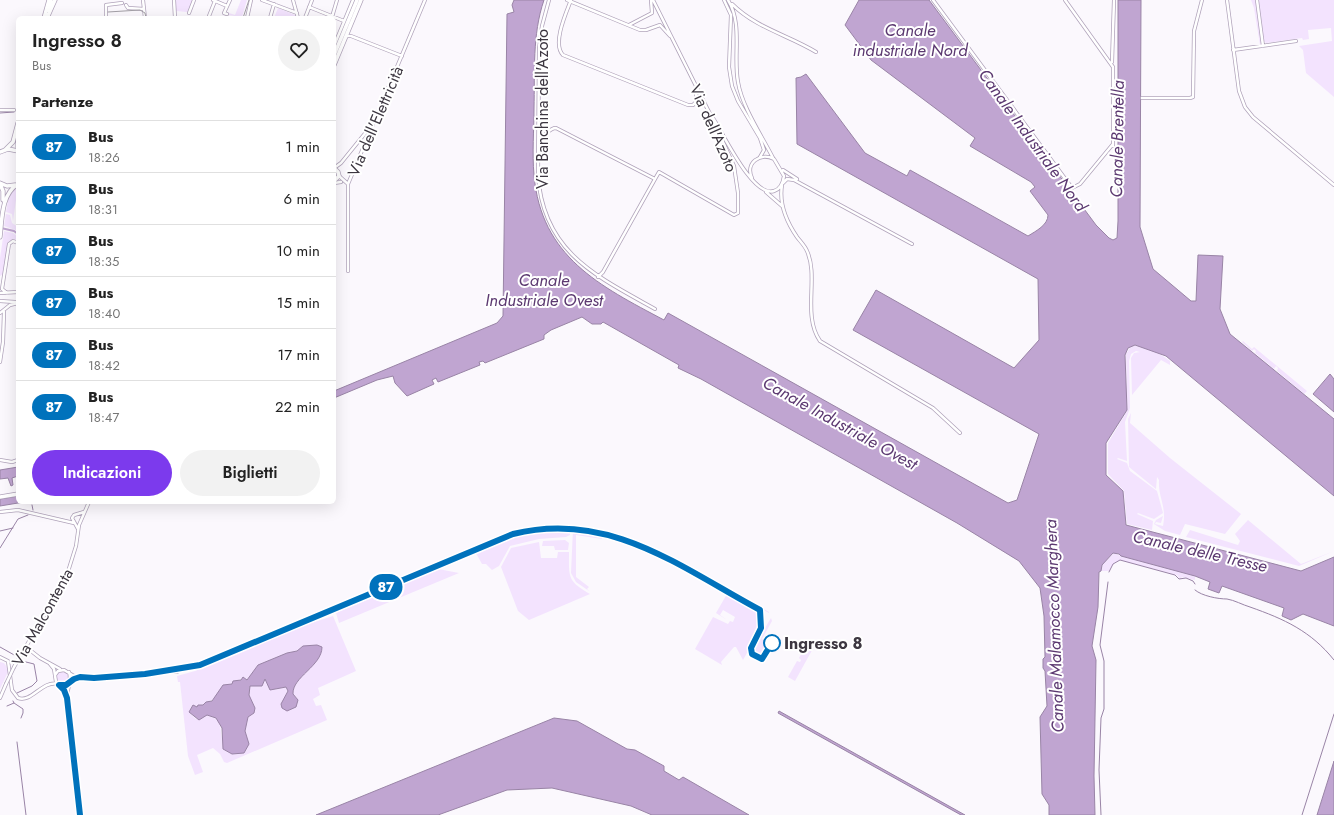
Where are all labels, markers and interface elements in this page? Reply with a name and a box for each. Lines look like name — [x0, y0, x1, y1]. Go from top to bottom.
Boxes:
water label: Canale industriale Nord — [852, 18, 969, 62]
text: Ingresso 8 — [32, 27, 122, 54]
button: heart — [278, 29, 320, 71]
street label: Via Banchina dell'Azoto — [531, 29, 554, 189]
text: Bus — [32, 56, 51, 75]
street label: Via dell'Elettricità — [342, 62, 409, 180]
water label: Canale Industriale Nord — [973, 64, 1094, 218]
water label: Canale Brentella — [1104, 80, 1130, 198]
street label: Via dell'Azoto — [684, 81, 743, 176]
text: Partenze — [32, 91, 93, 113]
text: Bus — [88, 126, 113, 148]
text: 1 min — [285, 136, 320, 158]
text: 87 — [45, 137, 63, 157]
text: 18:26 — [88, 148, 120, 167]
text: Bus — [88, 178, 113, 200]
text: 6 min — [283, 188, 320, 210]
text: 87 — [45, 189, 63, 209]
text: 18:31 — [88, 200, 118, 219]
text: Bus — [88, 230, 113, 252]
text: 10 min — [276, 240, 320, 262]
text: 87 — [45, 241, 63, 261]
text: 18:35 — [88, 252, 119, 271]
water label: Canale Industriale Ovest — [485, 268, 604, 312]
text: Bus — [88, 282, 113, 304]
text: 15 min — [277, 292, 320, 314]
text: 87 — [45, 293, 63, 313]
text: 18:40 — [88, 304, 120, 323]
text: Bus — [88, 334, 113, 356]
text: 17 min — [277, 344, 320, 366]
text: 87 — [45, 345, 63, 365]
text: 18:42 — [88, 356, 120, 375]
water label: Canale Industriale Ovest — [758, 370, 923, 476]
text: Bus — [88, 386, 113, 408]
text: 22 min — [275, 396, 320, 418]
text: 87 — [45, 397, 63, 417]
text: 18:47 — [88, 408, 119, 427]
button: Indicazioni — [32, 450, 172, 496]
button: Biglietti — [180, 450, 320, 496]
water label: Canale Malamocco Marghera — [1038, 518, 1070, 733]
water label: Canale delle Tresse — [1130, 524, 1270, 578]
street label: Via Malcontenta — [6, 564, 79, 670]
line badge: 87 — [368, 574, 404, 600]
text: 87 — [377, 577, 395, 597]
place label: Ingresso 8 — [784, 632, 862, 655]
marker: Ingresso 8 — [763, 634, 781, 652]

